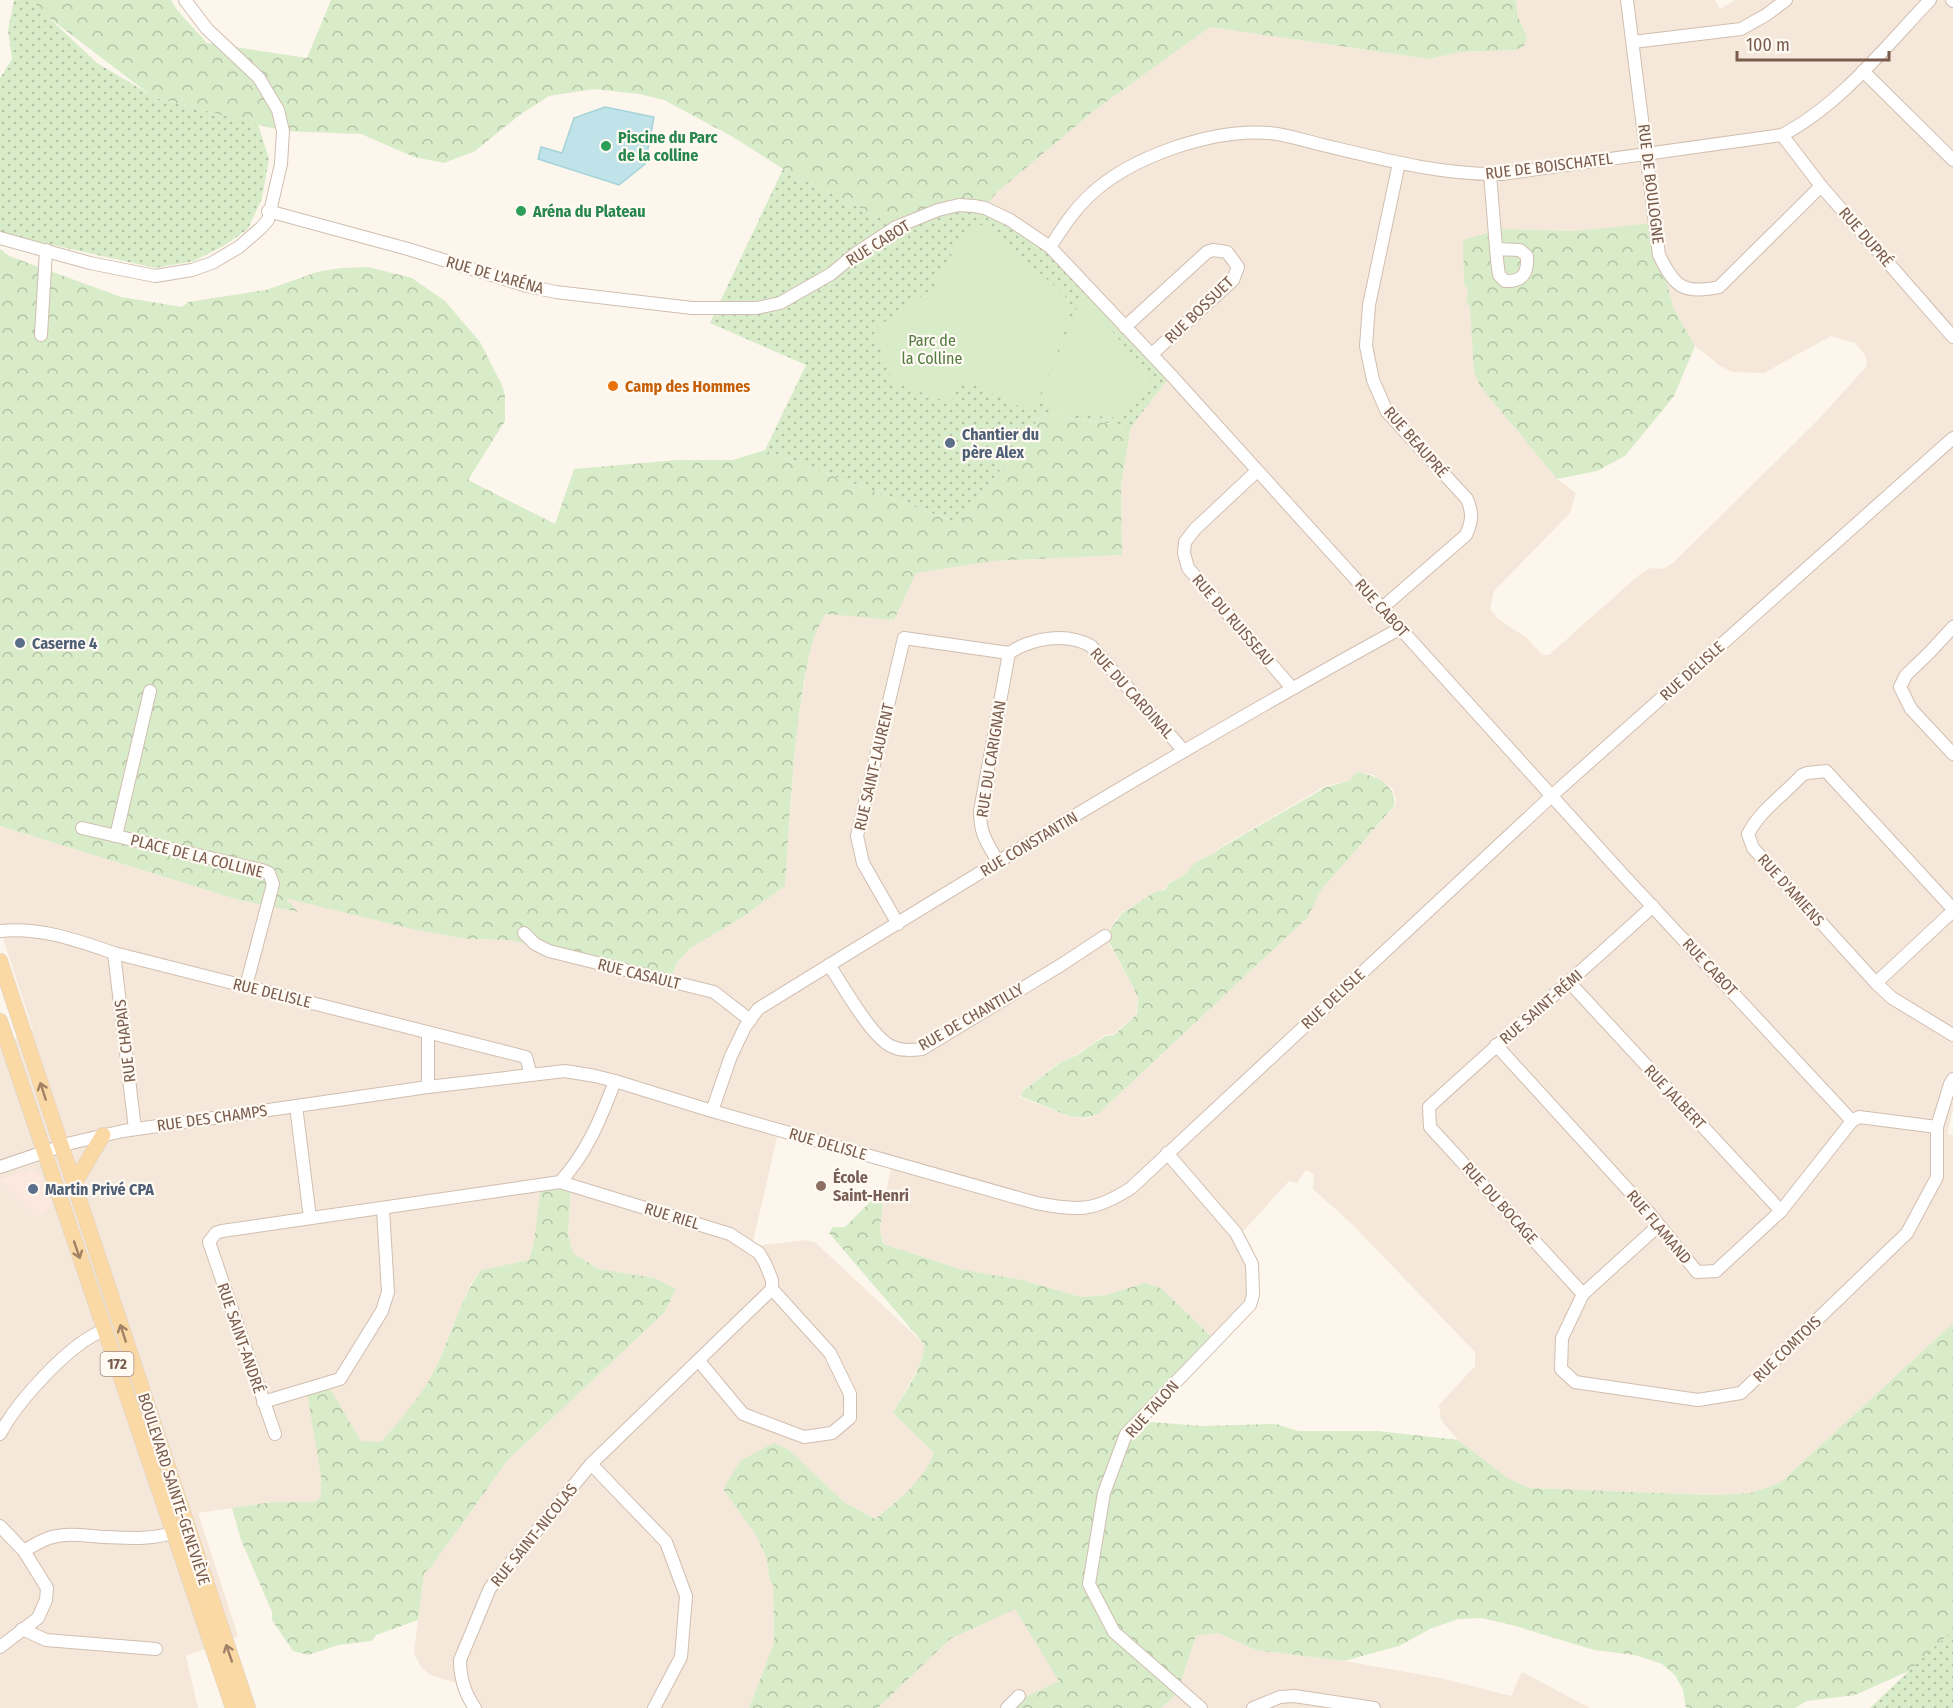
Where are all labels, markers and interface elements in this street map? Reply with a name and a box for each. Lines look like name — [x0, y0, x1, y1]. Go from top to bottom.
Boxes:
scale bar — [1737, 24, 1888, 62]
text: 100 m — [1746, 34, 1790, 56]
street label: RUE DE BOULOGNE — [1634, 123, 1668, 245]
place label: Piscine du Parc de la colline — [618, 128, 717, 165]
marker: Piscine du Parc de la colline — [599, 139, 613, 153]
street label: RUE DE BOISCHATEL — [1484, 149, 1614, 183]
place label: Aréna du Plateau — [532, 202, 646, 221]
street label: RUE DUPRÉ — [1835, 203, 1897, 271]
marker: Aréna du Plateau — [514, 204, 528, 218]
street label: RUE CABOT — [843, 216, 914, 270]
street label: RUE DE L'ARÉNA — [444, 252, 547, 298]
street label: RUE BOSSUET — [1161, 272, 1238, 347]
park label: Parc de la Colline — [902, 331, 962, 368]
place label: Camp des Hommes — [625, 377, 750, 396]
marker: Camp des Hommes — [606, 379, 620, 393]
street label: RUE BEAUPRÉ — [1380, 403, 1452, 481]
place label: Chantier du père Alex — [962, 425, 1039, 462]
marker: Chantier du père Alex — [943, 436, 957, 450]
street label: RUE DU RUISSEAU — [1188, 570, 1278, 670]
street label: RUE CABOT — [1351, 575, 1413, 641]
place label: Caserne 4 — [32, 634, 97, 653]
marker: Caserne 4 — [13, 636, 27, 650]
street label: RUE DELISLE — [1656, 637, 1728, 705]
street label: RUE DU CARDINAL — [1086, 644, 1178, 742]
street label: RUE DU CARIGNAN — [972, 699, 1010, 819]
street label: RUE SAINT-LAURENT — [850, 701, 898, 833]
street label: RUE CONSTANTIN — [977, 807, 1081, 881]
street label: PLACE DE LA COLLINE — [129, 830, 265, 882]
street label: RUE D'AMIENS — [1754, 850, 1828, 930]
street label: RUE CABOT — [1679, 934, 1742, 1000]
street label: RUE CASAULT — [596, 955, 683, 994]
street label: RUE DELISLE — [1297, 965, 1369, 1033]
street label: RUE SAINT-RÉMI — [1496, 966, 1586, 1048]
street label: RUE DELISLE — [231, 974, 313, 1012]
street label: RUE DE CHANTILLY — [915, 979, 1027, 1055]
street label: RUE CHAPAIS — [110, 998, 140, 1084]
street label: RUE JALBERT — [1640, 1061, 1710, 1134]
one-way arrow — [37, 1082, 48, 1101]
street label: RUE DES CHAMPS — [156, 1101, 268, 1135]
street label: RUE DELISLE — [787, 1124, 869, 1164]
street label: RUE DU BOCAGE — [1458, 1158, 1542, 1248]
place label: École Saint-Henri — [833, 1167, 909, 1205]
marker: École Saint-Henri — [814, 1179, 828, 1193]
place label: Martin Privé CPA — [45, 1180, 154, 1199]
marker: Martin Privé CPA — [26, 1182, 40, 1196]
street label: RUE FLAMAND — [1623, 1186, 1695, 1268]
street label: RUE RIEL — [642, 1199, 702, 1233]
one-way arrow — [73, 1241, 84, 1259]
street label: RUE SAINT-ANDRÉ — [213, 1280, 269, 1396]
street label: RUE COMTOIS — [1749, 1312, 1825, 1386]
one-way arrow — [117, 1324, 128, 1343]
road number: 172 — [100, 1352, 134, 1376]
street label: RUE TALON — [1121, 1376, 1183, 1442]
street label: BOULEVARD SAINTE-GENEVIÈVE — [134, 1390, 214, 1588]
street label: RUE SAINT-NICOLAS — [487, 1480, 581, 1590]
one-way arrow — [223, 1644, 234, 1663]

